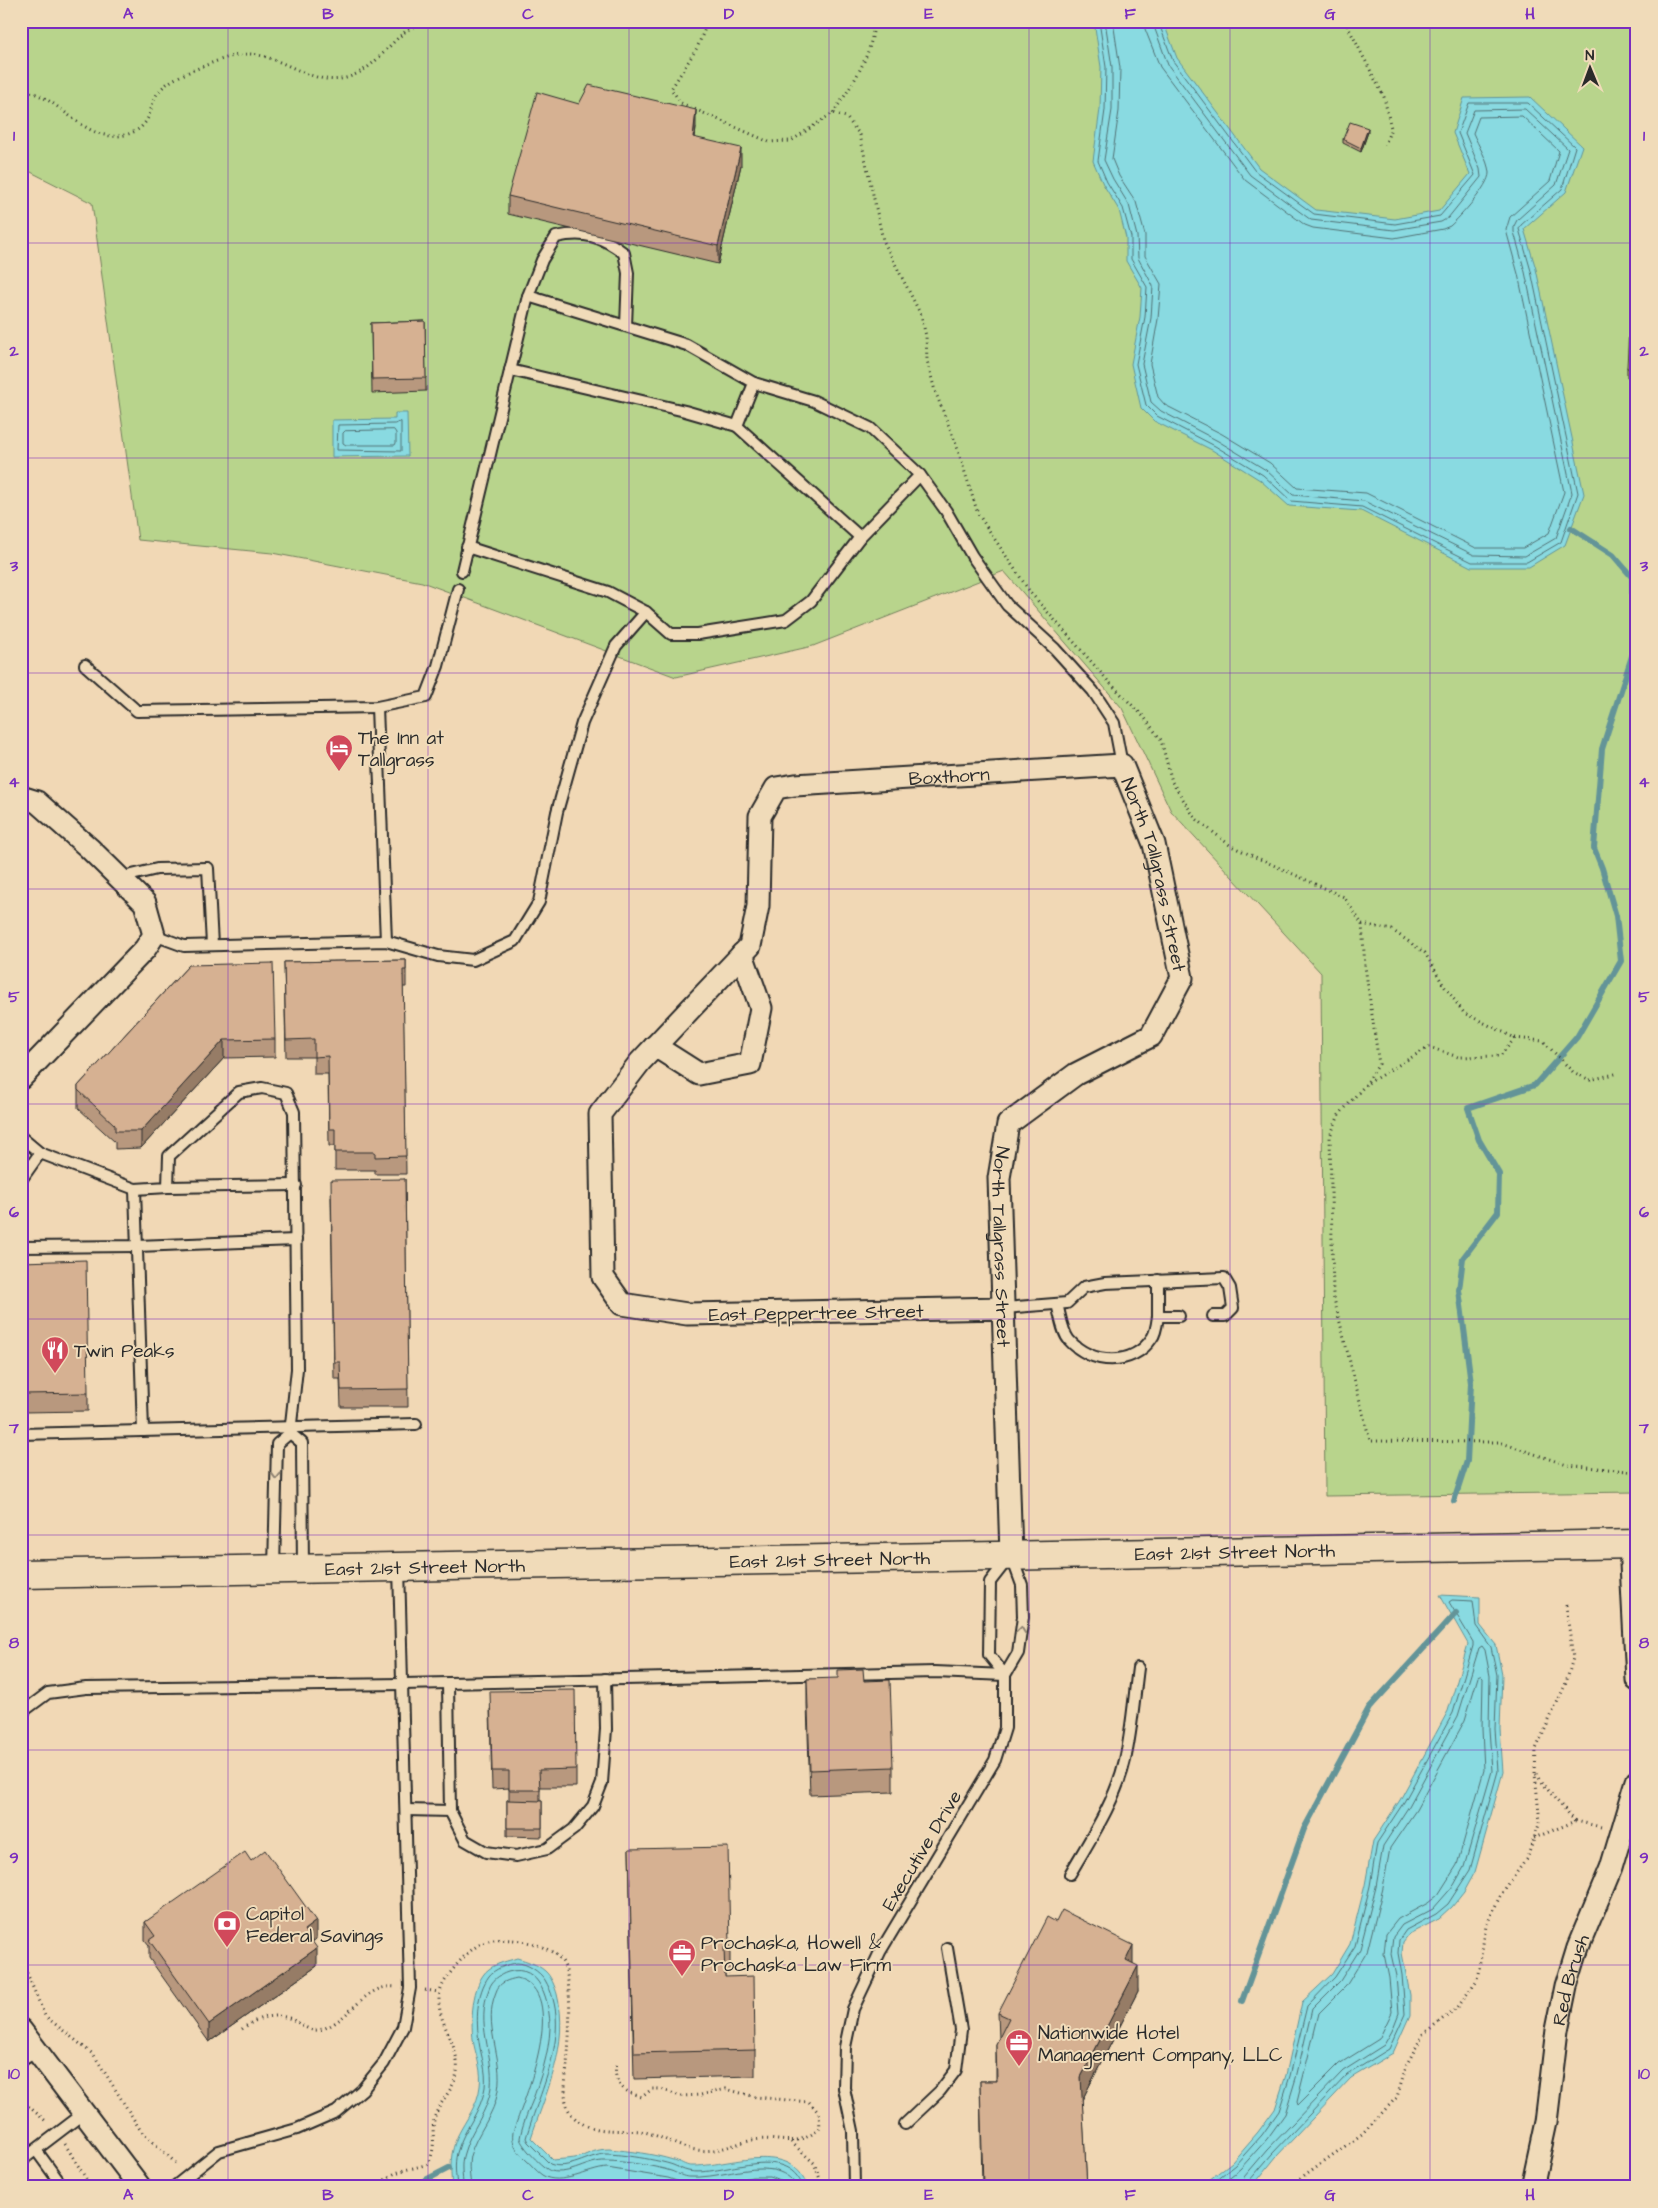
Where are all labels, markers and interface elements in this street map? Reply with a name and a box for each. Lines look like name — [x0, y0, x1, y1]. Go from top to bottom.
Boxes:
text: A — [123, 3, 134, 25]
text: B — [322, 3, 334, 25]
text: C — [522, 3, 534, 25]
text: D — [724, 3, 735, 25]
text: E — [924, 3, 934, 25]
text: F — [1124, 3, 1136, 25]
text: G — [1324, 3, 1336, 25]
text: H — [1525, 3, 1535, 25]
north arrow — [1566, 42, 1616, 92]
text: N — [1585, 46, 1595, 66]
text: 1 — [13, 125, 16, 147]
text: 1 — [1643, 125, 1646, 147]
text: 2 — [8, 340, 19, 362]
text: 2 — [1638, 340, 1649, 362]
text: 3 — [9, 555, 19, 577]
text: 3 — [1639, 555, 1649, 577]
place label: The Inn at Tallgrass — [358, 725, 444, 775]
hotel icon: The Inn at Tallgrass — [324, 733, 354, 772]
street label: Boxthorn — [908, 761, 990, 793]
text: 4 — [9, 771, 20, 793]
text: 4 — [1639, 771, 1650, 793]
street label: North Tallgrass Street — [1114, 774, 1192, 974]
text: 5 — [8, 986, 20, 1008]
text: 5 — [1638, 986, 1650, 1008]
street label: North Tallgrass Street — [984, 1144, 1016, 1348]
text: 6 — [9, 1201, 19, 1223]
text: 6 — [1639, 1201, 1649, 1223]
street label: East Peppertree Street — [708, 1298, 924, 1329]
restaurant icon: Twin Peaks — [40, 1335, 70, 1374]
place label: Twin Peaks — [74, 1338, 174, 1365]
text: 7 — [8, 1417, 19, 1439]
text: 7 — [1638, 1417, 1649, 1439]
one-way arrow — [271, 1472, 281, 1480]
street label: East 21st Street North — [1134, 1538, 1336, 1568]
street label: East 21st Street North — [729, 1545, 931, 1576]
street label: East 21st Street North — [325, 1553, 526, 1583]
one-way arrow — [1016, 1626, 1026, 1634]
text: 8 — [9, 1632, 20, 1654]
text: 8 — [1639, 1632, 1650, 1654]
street label: Executive Drive — [876, 1785, 969, 1916]
text: 9 — [9, 1847, 19, 1869]
text: 9 — [1639, 1847, 1649, 1869]
place label: Capitol Federal Savings — [246, 1901, 384, 1951]
bank icon: Capitol Federal Savings — [212, 1909, 242, 1948]
place label: Prochaska, Howell & Prochaska Law Firm — [701, 1930, 891, 1979]
street label: Red Brush — [1546, 1930, 1597, 2028]
office icon: Prochaska, Howell & Prochaska Law Firm — [667, 1938, 697, 1977]
place label: Nationwide Hotel Management Company, LLC — [1038, 2020, 1283, 2070]
office icon: Nationwide Hotel Management Company, LLC — [1004, 2028, 1034, 2067]
text: 10 — [8, 2063, 20, 2085]
text: 10 — [1638, 2063, 1650, 2085]
text: A — [123, 2184, 134, 2206]
text: B — [322, 2184, 334, 2206]
text: C — [522, 2184, 534, 2206]
text: D — [724, 2184, 735, 2206]
text: E — [924, 2184, 934, 2206]
text: F — [1124, 2184, 1136, 2206]
text: G — [1324, 2184, 1336, 2206]
text: H — [1525, 2184, 1535, 2206]

